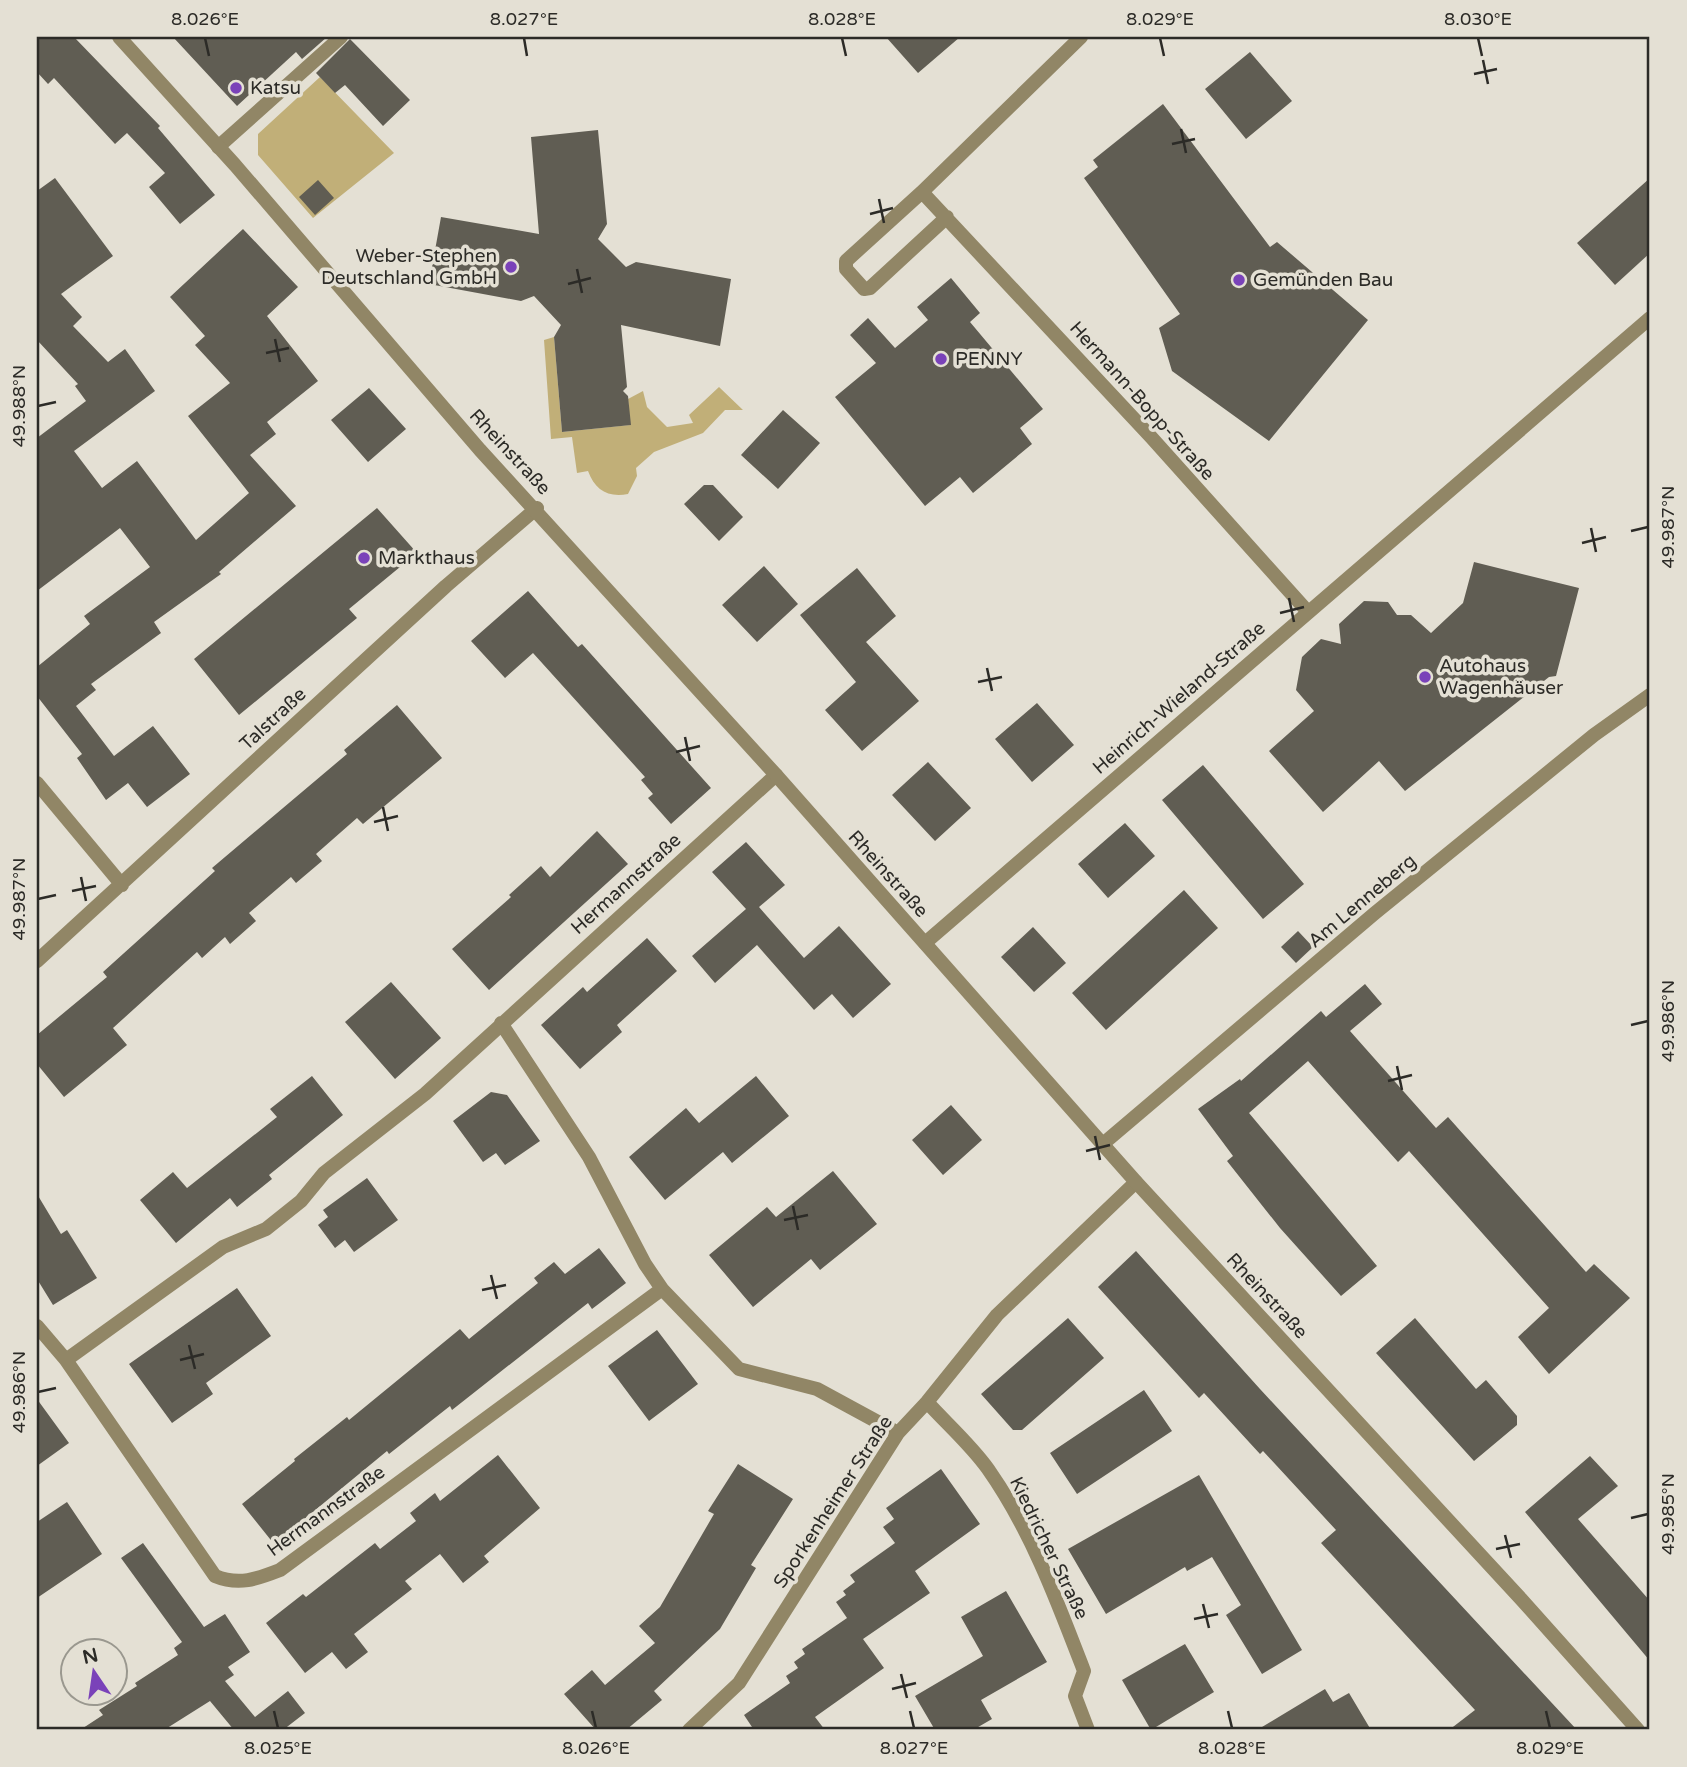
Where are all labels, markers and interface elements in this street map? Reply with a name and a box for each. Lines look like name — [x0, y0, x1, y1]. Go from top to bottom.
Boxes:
text: 8.026°E — [171, 8, 239, 30]
text: 8.027°E — [490, 8, 558, 30]
text: 8.028°E — [808, 8, 876, 30]
text: 8.029°E — [1126, 8, 1194, 30]
text: 8.030°E — [1444, 8, 1512, 30]
place label: Katsu — [250, 77, 301, 99]
marker: Katsu — [228, 80, 244, 96]
place label: Weber-Stephen Deutschland GmbH — [321, 245, 497, 289]
marker: Weber-Stephen Deutschland GmbH — [503, 259, 519, 275]
place label: Gemünden Bau — [1253, 269, 1393, 291]
marker: Gemünden Bau — [1231, 272, 1247, 288]
street label: Hermann-Bopp-Straße — [1065, 317, 1219, 485]
place label: PENNY — [955, 348, 1023, 370]
marker: PENNY — [933, 351, 949, 367]
text: 49.988°N — [8, 365, 30, 447]
street label: Rheinstraße — [465, 405, 555, 499]
text: 49.987°N — [1657, 486, 1679, 568]
place label: Markthaus — [378, 547, 475, 569]
marker: Markthaus — [356, 550, 372, 566]
street label: Heinrich-Wieland-Straße — [1088, 617, 1270, 779]
place label: Autohaus Wagenhäuser — [1439, 655, 1564, 699]
marker: Autohaus Wagenhäuser — [1417, 669, 1433, 685]
street label: Talstraße — [236, 683, 310, 755]
street label: Rheinstraße — [843, 826, 933, 922]
street label: Hermannstraße — [567, 829, 685, 939]
street label: Am Lenneberg — [1304, 850, 1420, 952]
text: 49.987°N — [8, 858, 30, 940]
text: 49.986°N — [1657, 980, 1679, 1062]
street label: Rheinstraße — [1222, 1249, 1312, 1343]
text: 49.986°N — [8, 1351, 30, 1433]
street label: Sporkenheimer Straße — [769, 1412, 897, 1592]
street label: Hermannstraße — [263, 1461, 389, 1561]
street label: Kiedricher Straße — [1005, 1473, 1093, 1623]
text: 49.985°N — [1657, 1473, 1679, 1555]
north arrow — [60, 1638, 130, 1708]
text: N — [80, 1644, 100, 1669]
text: 8.025°E — [244, 1737, 312, 1759]
text: 8.026°E — [562, 1737, 630, 1759]
text: 8.027°E — [880, 1737, 948, 1759]
text: 8.028°E — [1198, 1737, 1266, 1759]
text: 8.029°E — [1516, 1737, 1584, 1759]

